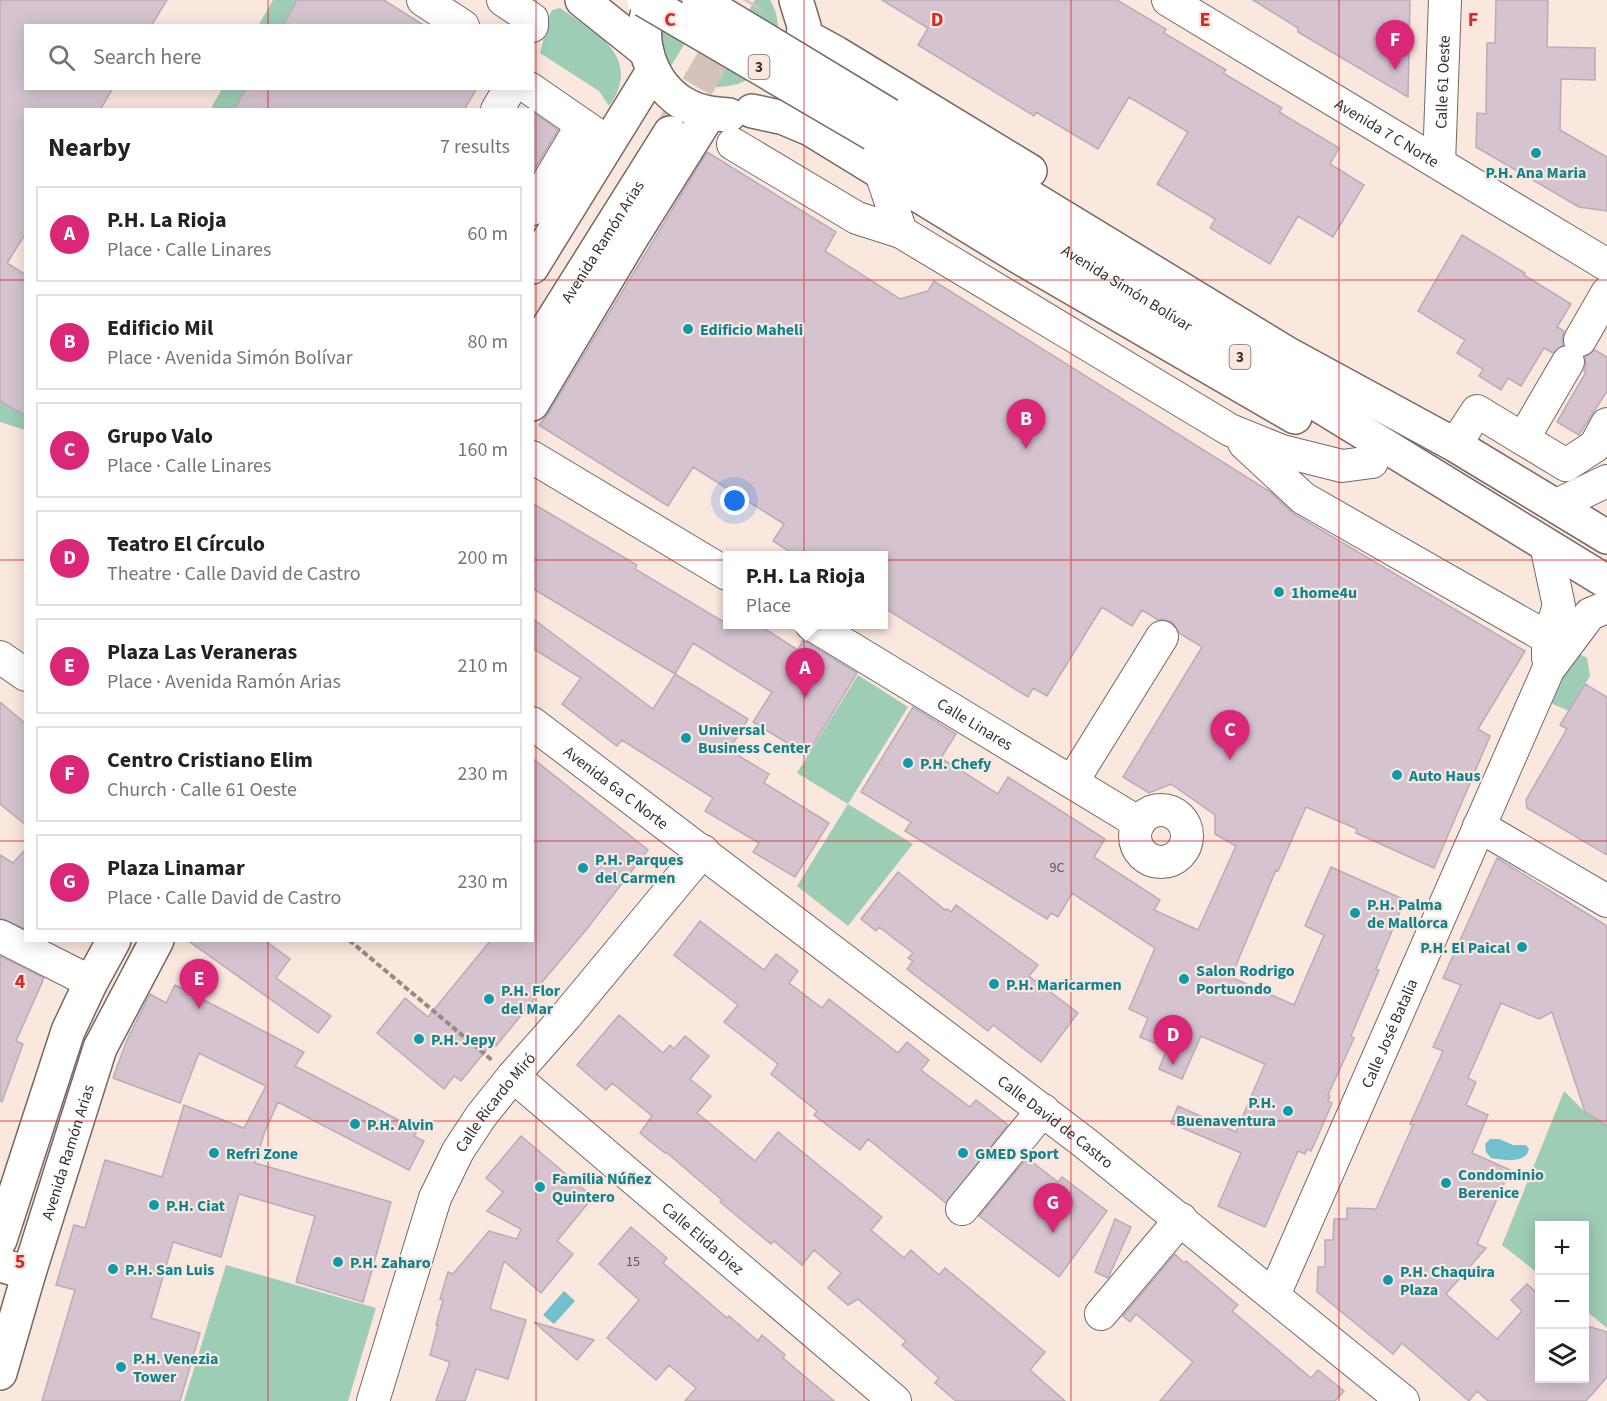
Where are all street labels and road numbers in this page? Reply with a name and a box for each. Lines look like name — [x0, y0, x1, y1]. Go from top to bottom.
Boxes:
street label: Calle 61 Oeste — [1430, 35, 1456, 129]
road number: 3 — [748, 55, 770, 79]
street label: Avenida 7 C Norte — [1330, 93, 1443, 173]
street label: Avenida Ramón Arias — [556, 176, 650, 307]
street label: Avenida Simón Bolívar — [1057, 240, 1197, 337]
road number: 3 — [1230, 345, 1250, 369]
street label: Calle Linares — [933, 693, 1017, 756]
street label: Avenida 6a C Norte — [559, 741, 673, 835]
street label: Calle José Batalia — [1356, 975, 1423, 1092]
street label: Calle Ricardo Miró — [450, 1048, 541, 1157]
street label: Calle David de Castro — [993, 1070, 1118, 1174]
street label: Avenida Ramón Arias — [36, 1082, 100, 1223]
street label: Calle Elida Diez — [657, 1197, 749, 1280]

